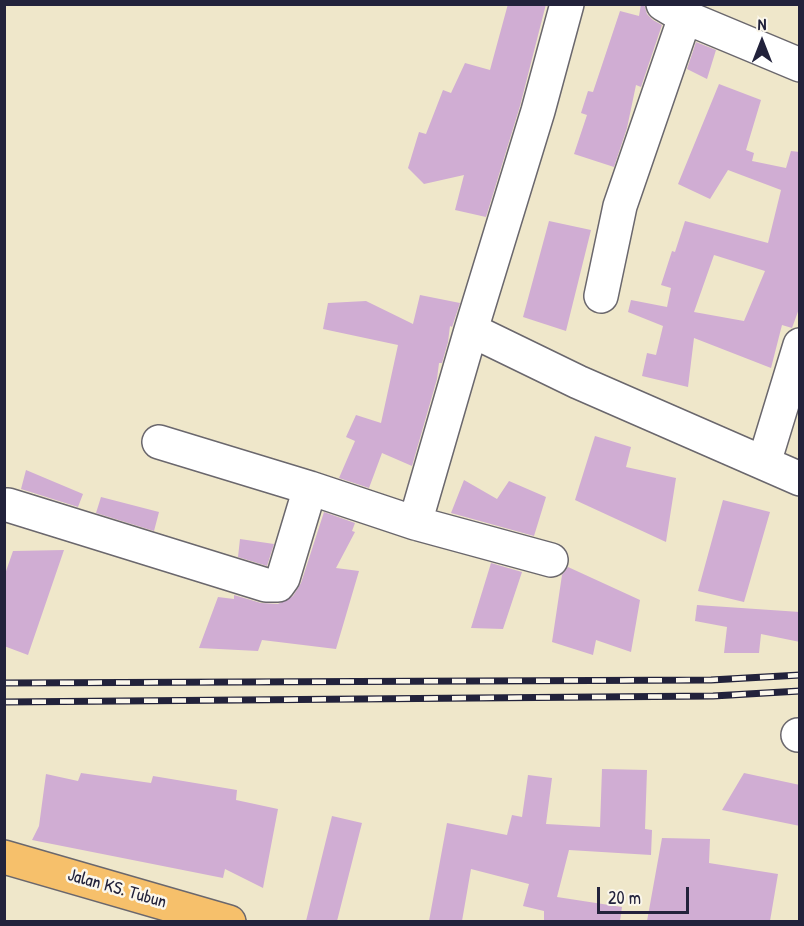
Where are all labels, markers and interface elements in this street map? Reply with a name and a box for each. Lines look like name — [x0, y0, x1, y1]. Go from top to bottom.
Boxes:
north arrow — [732, 12, 792, 72]
text: N — [758, 13, 766, 35]
street label: Jalan KS. Tubun — [65, 865, 169, 913]
scale bar — [600, 875, 692, 913]
text: 20 m — [608, 885, 641, 910]

